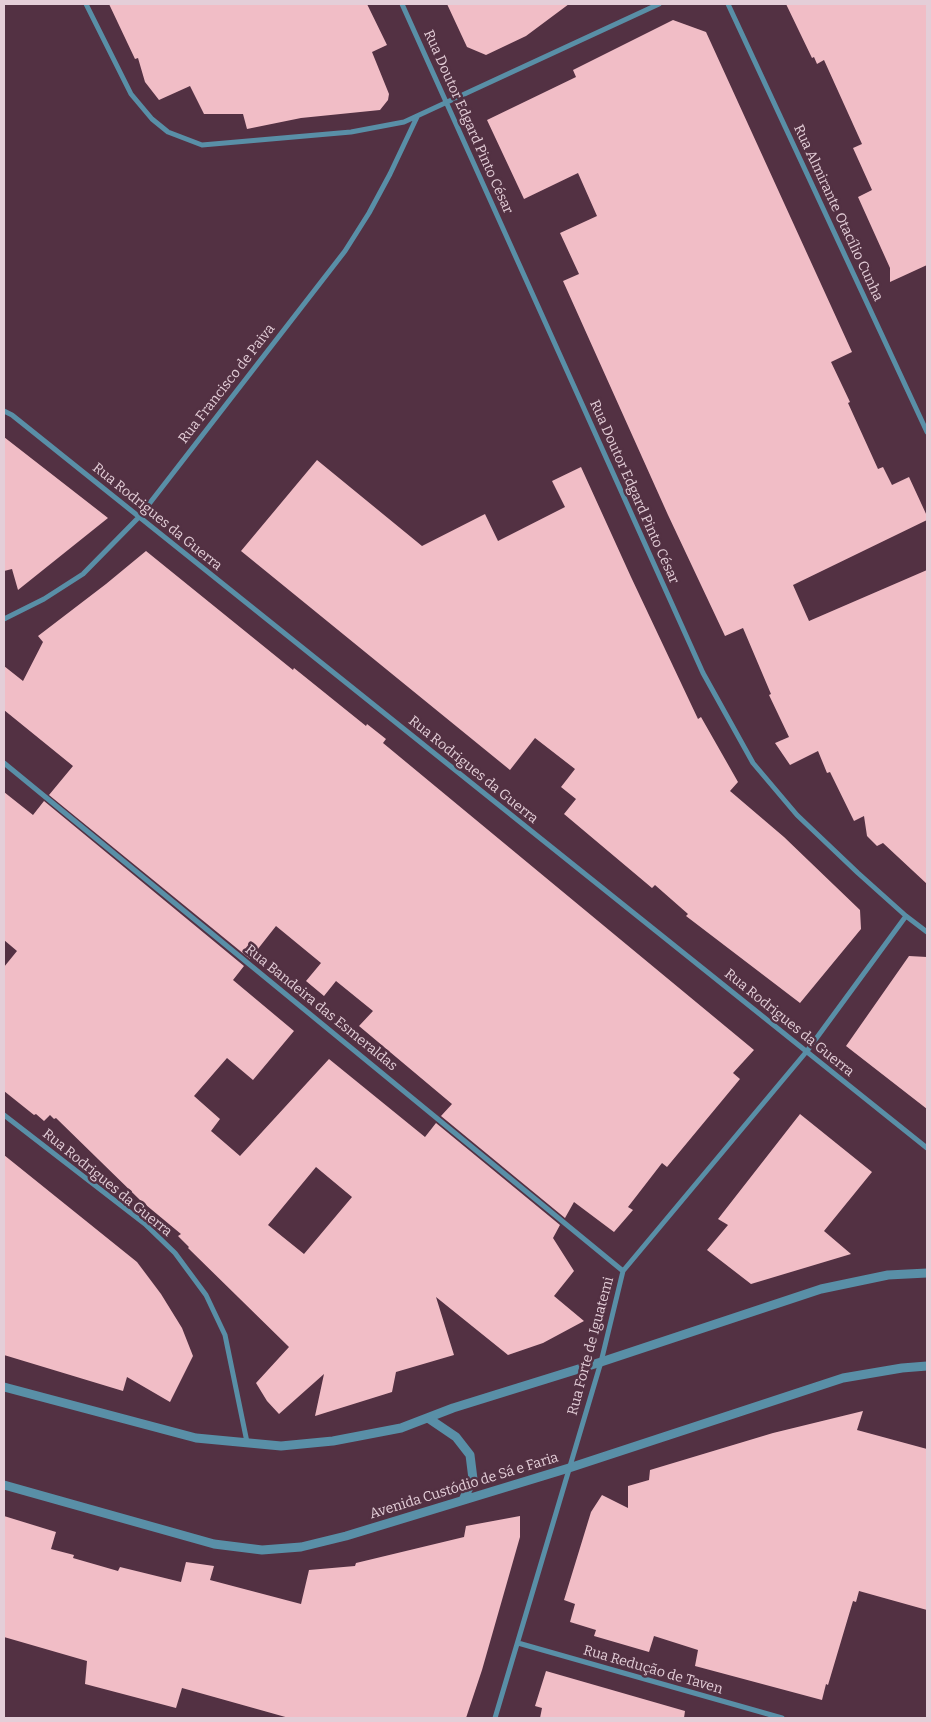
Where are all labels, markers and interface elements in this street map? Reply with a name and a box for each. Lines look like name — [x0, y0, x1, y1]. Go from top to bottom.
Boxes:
street label: Rua Doutor Edgard Pinto César — [420, 27, 516, 217]
street label: Rua Almirante Otacílio Cunha — [790, 122, 886, 304]
street label: Rua Francisco de Paiva — [175, 321, 279, 447]
street label: Rua Doutor Edgard Pinto César — [586, 397, 682, 587]
street label: Rua Rodrigues da Guerra — [89, 460, 225, 574]
street label: Rua Rodrigues da Guerra — [405, 713, 541, 827]
street label: Rua Bandeira das Esmeraldas — [242, 941, 400, 1075]
street label: Rua Rodrigues da Guerra — [721, 966, 857, 1080]
street label: Rua Rodrigues da Guerra — [39, 1126, 175, 1240]
street label: Rua Forte de Iguatemi — [564, 1275, 618, 1417]
street label: Avenida Custódio de Sá e Faria — [368, 1449, 560, 1523]
street label: Rua Redução de Taven — [581, 1642, 725, 1698]

